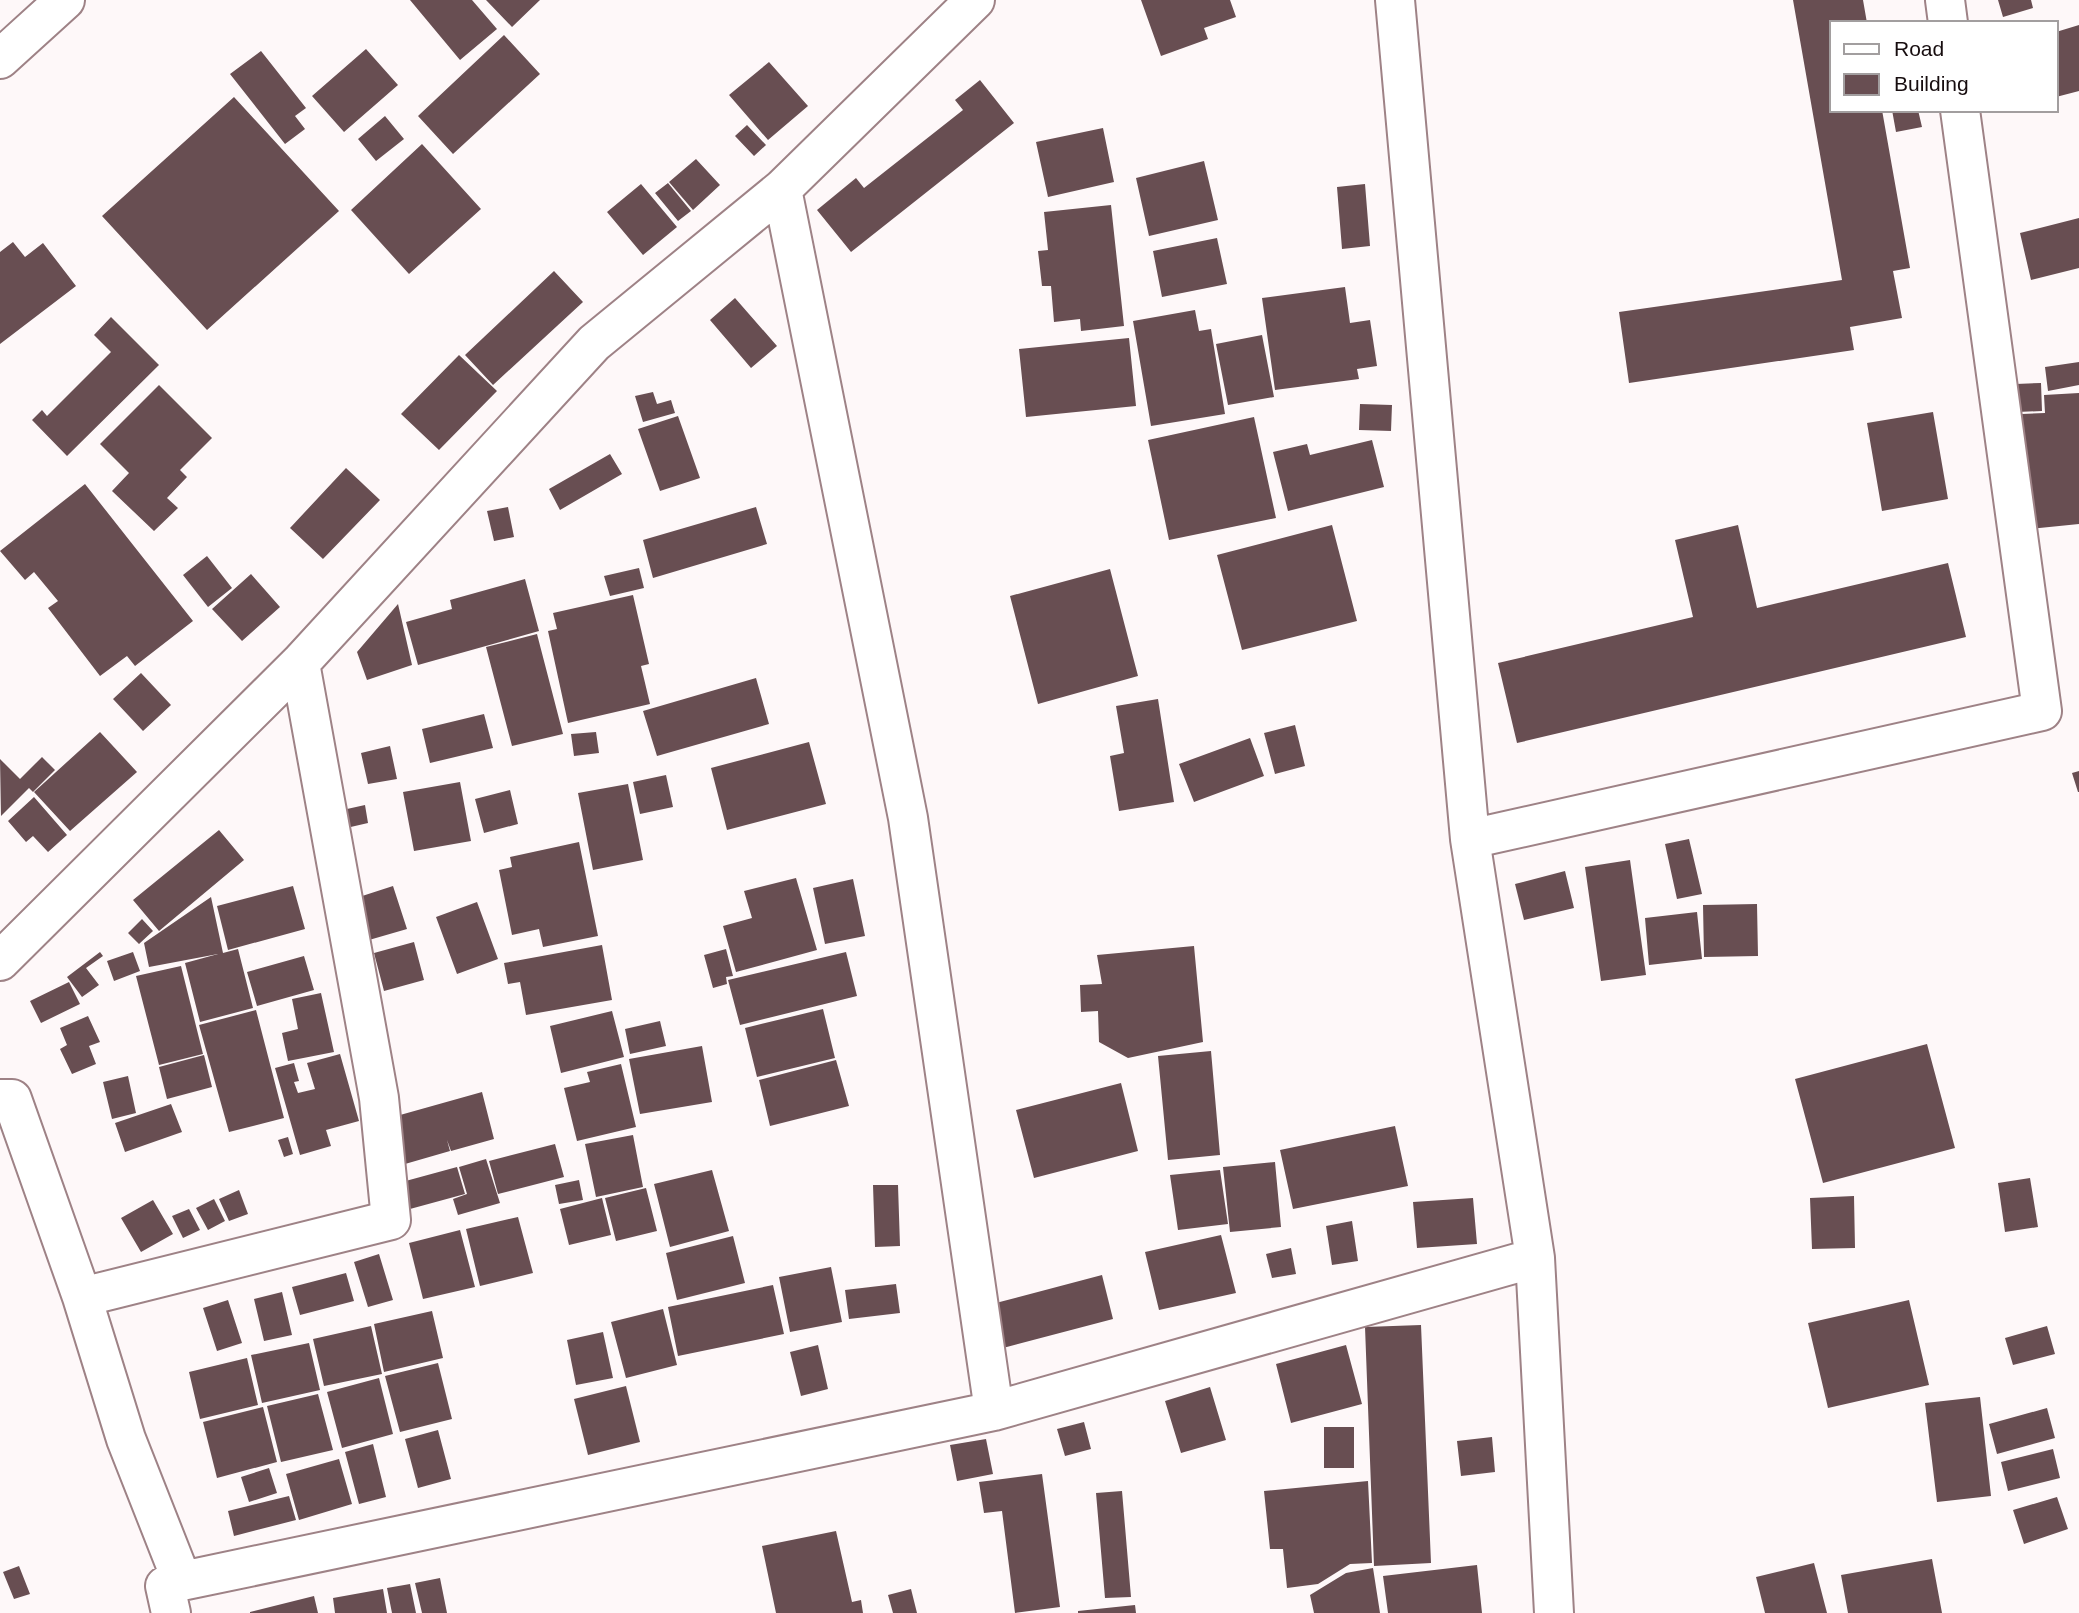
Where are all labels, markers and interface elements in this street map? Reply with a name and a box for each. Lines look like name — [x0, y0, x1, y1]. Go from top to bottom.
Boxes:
legend — [1830, 21, 2058, 112]
text: Road — [1894, 37, 1944, 60]
text: Building — [1894, 72, 1969, 95]

